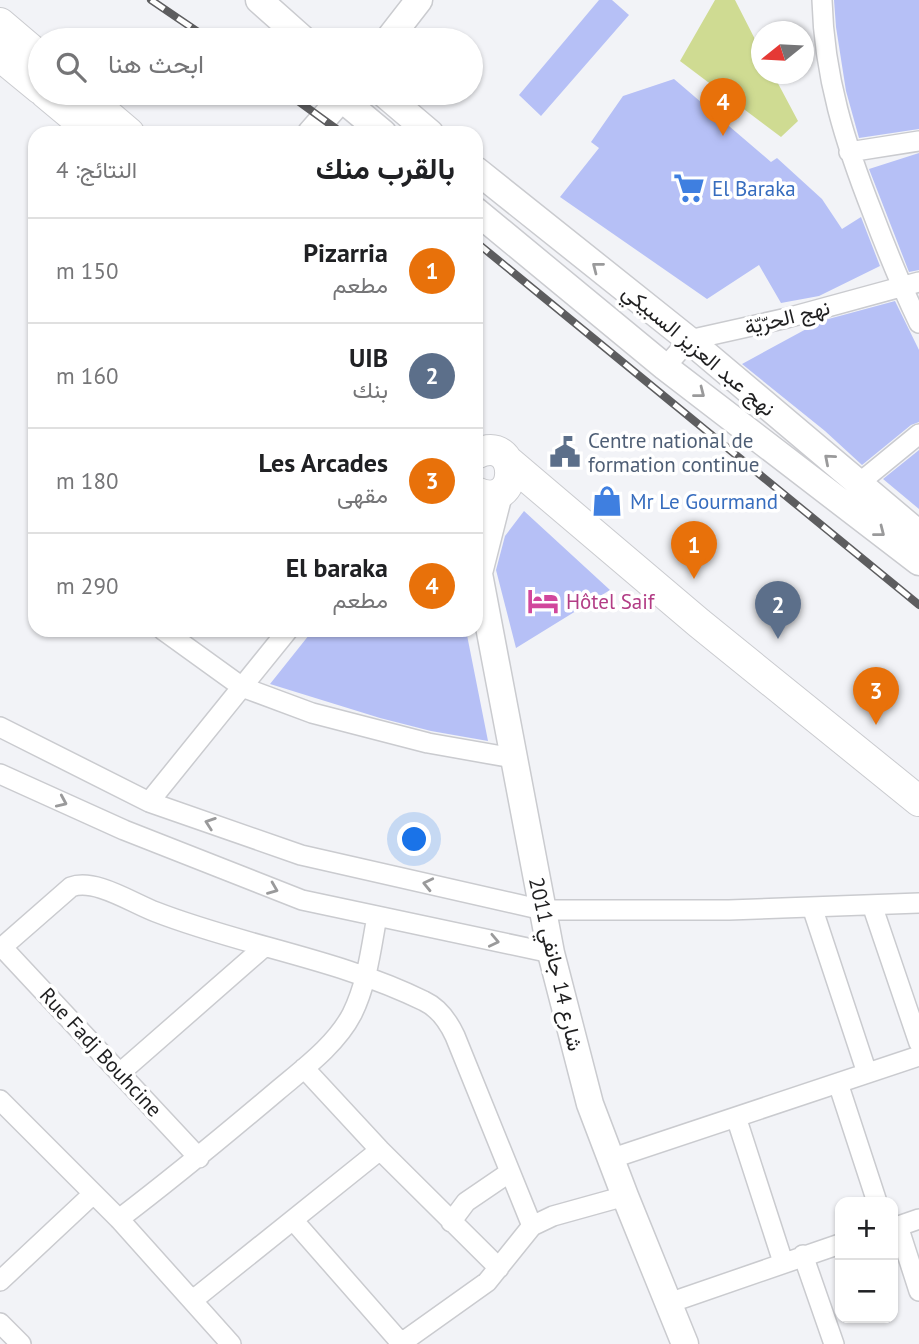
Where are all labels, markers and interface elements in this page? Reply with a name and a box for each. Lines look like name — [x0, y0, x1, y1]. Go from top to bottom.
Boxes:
north arrow — [751, 21, 814, 84]
search box — [28, 28, 483, 105]
text: ابحث هنا — [108, 47, 204, 80]
icon: search — [52, 48, 90, 86]
pin: 4 — [700, 78, 746, 136]
text: بالقرب منك — [316, 148, 455, 187]
text: النتائج: 4 — [56, 155, 137, 184]
supermarket icon: El Baraka — [672, 171, 706, 205]
place label: El Baraka — [712, 175, 796, 202]
text: Pizarria — [303, 236, 388, 269]
text: 150 m — [56, 256, 118, 285]
text: 1 — [425, 256, 439, 285]
one-way arrow — [593, 262, 605, 275]
text: مطعم — [332, 270, 388, 299]
street label: نهج عبد العزيز السبيكي — [614, 278, 781, 425]
street label: نهج الحرّيّة — [741, 293, 833, 342]
text: UIB — [349, 341, 388, 374]
text: 160 m — [56, 361, 118, 390]
text: 2 — [425, 361, 439, 390]
text: بنك — [353, 375, 388, 404]
one-way arrow — [692, 385, 704, 398]
place label: Centre national de formation continue — [588, 427, 759, 478]
public building icon: Centre national de formation continue — [548, 435, 582, 469]
text: Les Arcades — [259, 446, 388, 479]
one-way arrow — [824, 455, 837, 467]
text: 180 m — [56, 466, 118, 495]
text: 3 — [425, 466, 439, 495]
text: مقهى — [337, 480, 388, 509]
shop icon: Mr Le Gourmand — [590, 484, 624, 518]
place label: Mr Le Gourmand — [630, 488, 778, 515]
pin: 1 — [671, 521, 717, 579]
one-way arrow — [873, 523, 885, 536]
text: El baraka — [286, 551, 388, 584]
text: 290 m — [56, 571, 118, 600]
text: 4 — [425, 571, 439, 600]
pin: 2 — [755, 581, 801, 639]
hotel icon: Hôtel Saif — [526, 584, 560, 618]
text: مطعم — [332, 585, 388, 614]
place label: Hôtel Saif — [566, 588, 656, 615]
pin: 3 — [853, 667, 899, 725]
one-way arrow — [55, 794, 67, 808]
one-way arrow — [204, 817, 216, 831]
your location — [397, 822, 431, 856]
street label: شارع 14 جانفي 2011 — [519, 875, 589, 1054]
one-way arrow — [423, 878, 435, 892]
one-way arrow — [266, 880, 278, 894]
one-way arrow — [488, 932, 500, 947]
street label: Rue Fadj Bouhcine — [34, 982, 168, 1122]
map controls — [835, 1197, 898, 1323]
button: + — [835, 1197, 898, 1260]
button: − — [835, 1260, 898, 1323]

